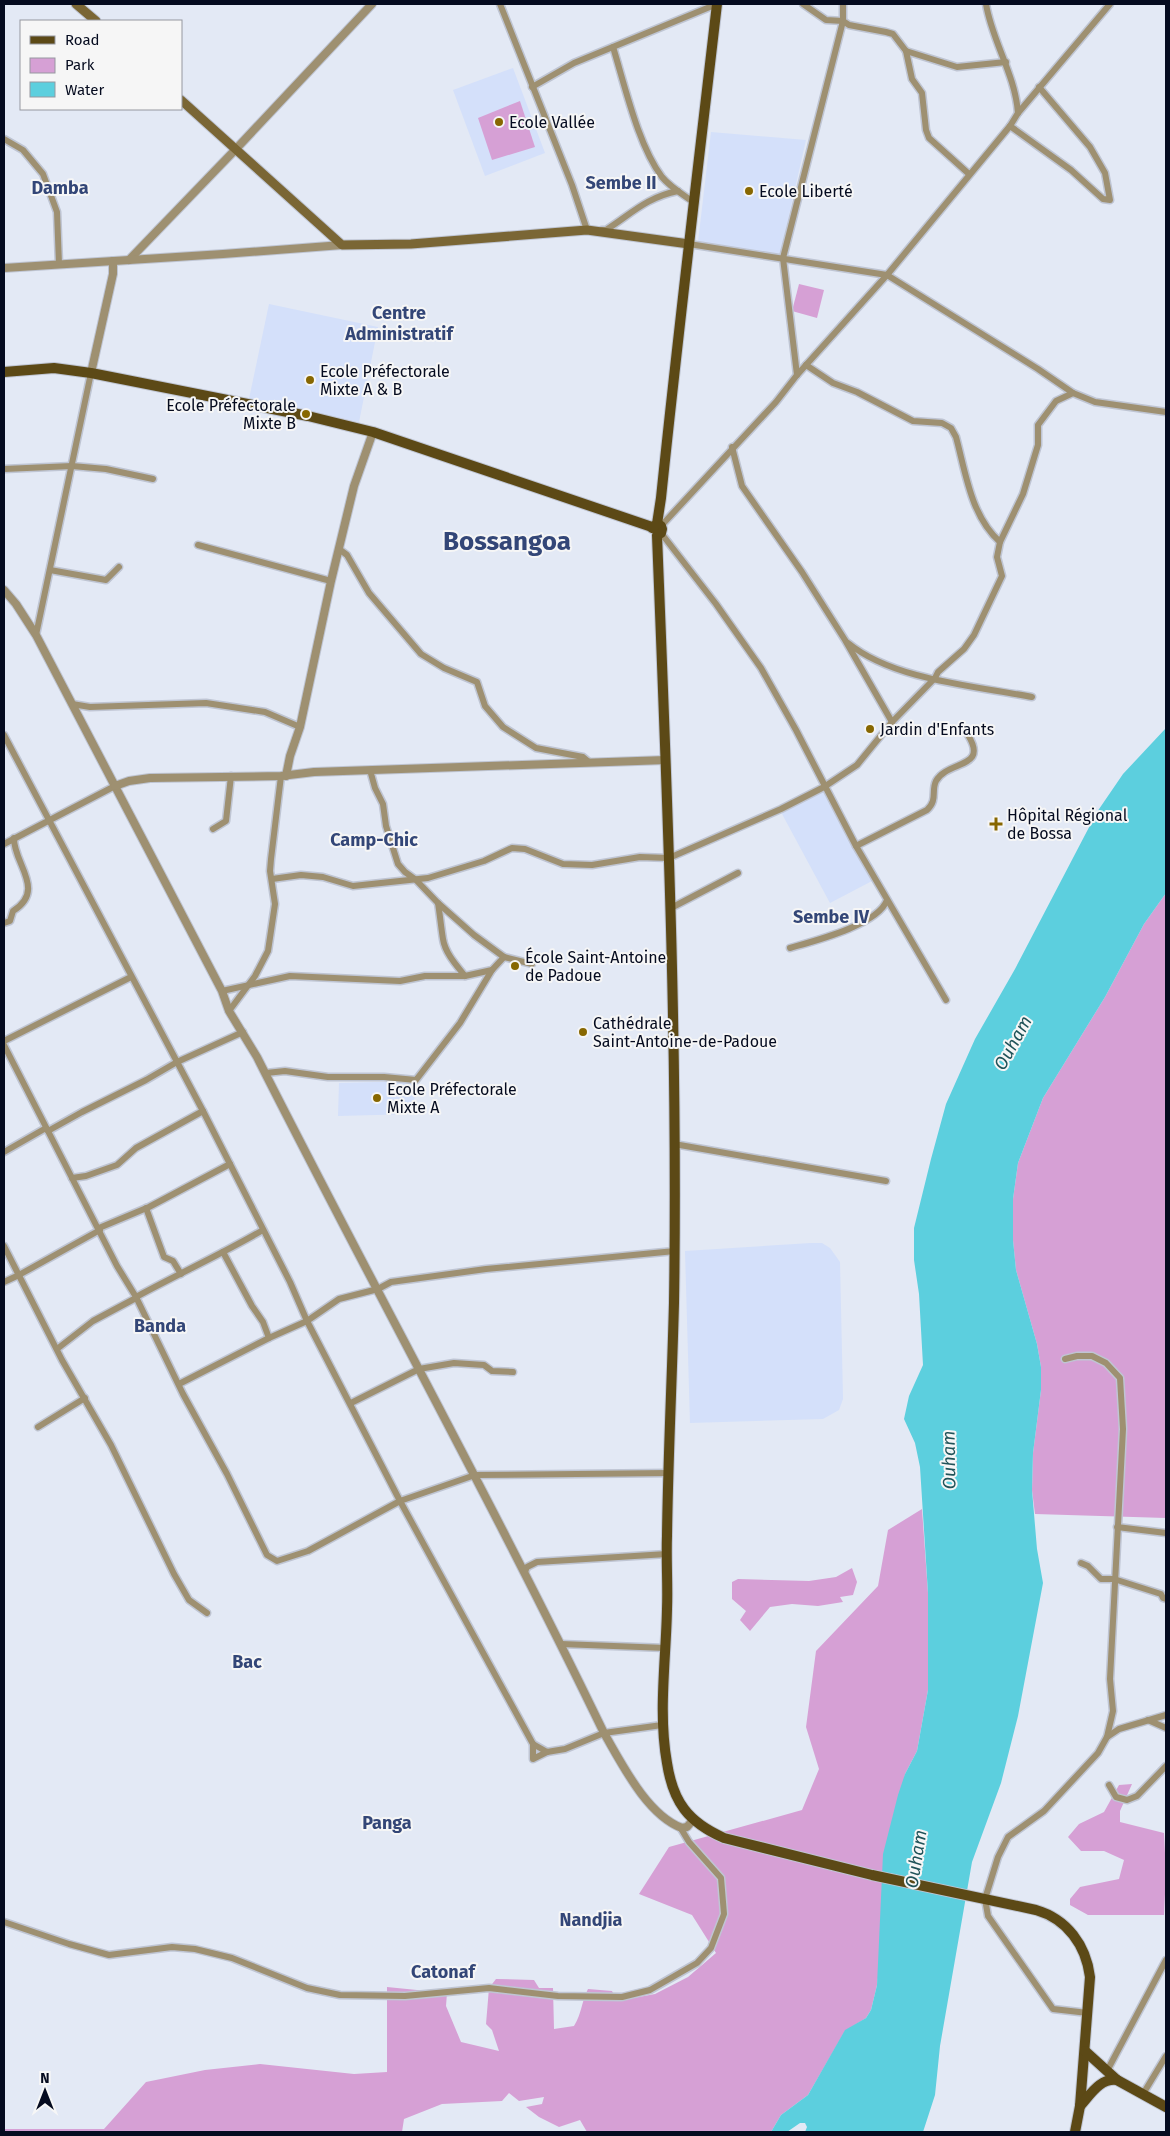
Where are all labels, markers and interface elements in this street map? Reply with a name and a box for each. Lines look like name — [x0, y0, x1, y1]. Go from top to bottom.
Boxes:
legend — [20, 20, 182, 110]
text: Road — [65, 31, 100, 49]
text: Park — [65, 56, 95, 74]
text: Water — [65, 81, 104, 99]
place label: Ecole Vallée — [509, 113, 595, 132]
marker: Ecole Vallée — [493, 116, 505, 128]
district label: Sembe II — [586, 172, 656, 194]
district label: Damba — [31, 177, 89, 199]
place label: Ecole Liberté — [759, 182, 853, 201]
marker: Ecole Liberté — [743, 185, 755, 197]
district label: Centre Administratif — [344, 302, 454, 345]
place label: Ecole Préfectorale Mixte A & B — [320, 362, 450, 399]
marker: Ecole Préfectorale Mixte A & B — [304, 374, 316, 386]
place label: Ecole Préfectorale Mixte B — [166, 396, 296, 433]
marker: Ecole Préfectorale Mixte B — [300, 408, 312, 420]
district label: Bossangoa — [443, 526, 571, 557]
place label: Jardin d'Enfants — [880, 720, 994, 739]
marker: Jardin d'Enfants — [864, 723, 876, 735]
place label: Hôpital Régional de Bossa — [1007, 806, 1128, 843]
marker: Hôpital Régional de Bossa — [989, 817, 1003, 831]
district label: Camp-Chic — [330, 829, 418, 851]
district label: Sembe IV — [793, 906, 870, 928]
place label: École Saint-Antoine de Padoue — [525, 947, 666, 985]
marker: École Saint-Antoine de Padoue — [509, 960, 521, 972]
water label: Ouham — [989, 1012, 1037, 1074]
place label: Cathédrale Saint-Antoine-de-Padoue — [593, 1014, 777, 1051]
marker: Cathédrale Saint-Antoine-de-Padoue — [577, 1026, 589, 1038]
place label: Ecole Préfectorale Mixte A — [387, 1080, 517, 1117]
marker: Ecole Préfectorale Mixte A — [371, 1092, 383, 1104]
district label: Banda — [134, 1315, 186, 1337]
water label: Ouham — [937, 1430, 961, 1490]
district label: Bac — [232, 1651, 262, 1673]
district label: Panga — [362, 1812, 412, 1834]
water label: Ouham — [901, 1828, 931, 1890]
district label: Nandjia — [560, 1909, 623, 1931]
district label: Catonaf — [411, 1961, 477, 1983]
north arrow — [20, 2066, 70, 2116]
text: N — [40, 2070, 50, 2087]

